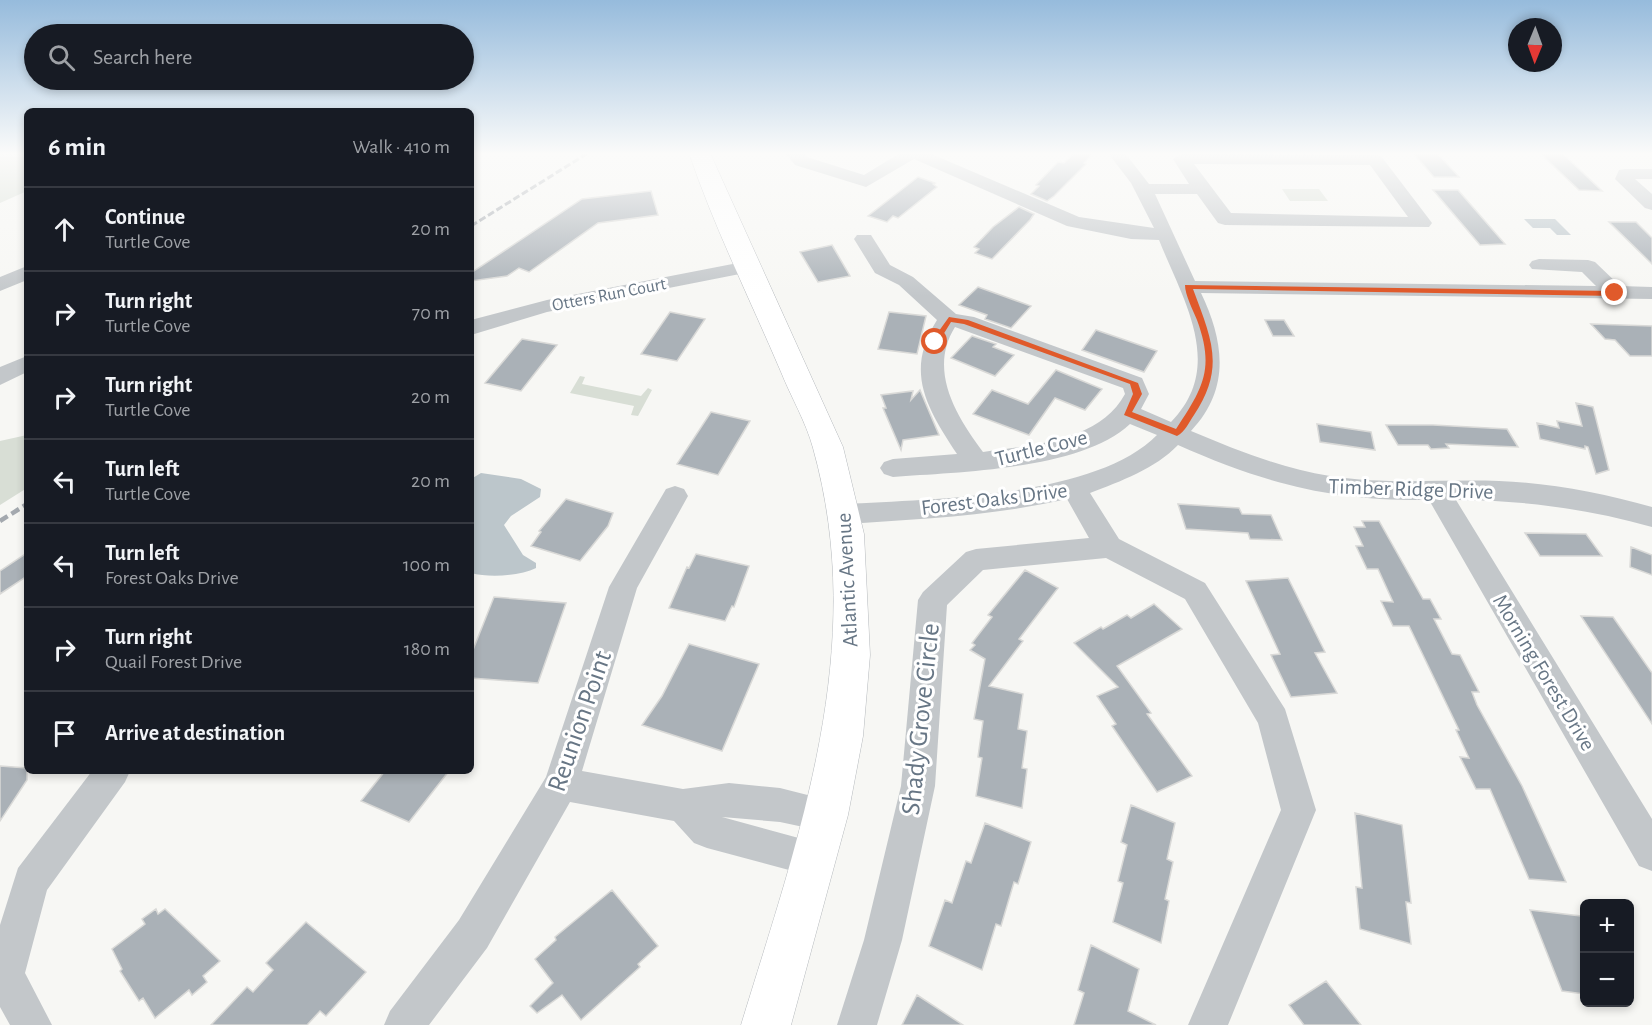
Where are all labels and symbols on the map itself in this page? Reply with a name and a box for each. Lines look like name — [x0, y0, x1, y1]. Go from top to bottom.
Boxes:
north arrow — [1508, 18, 1562, 72]
street label: Otters Run Court — [551, 275, 668, 315]
route end — [1601, 279, 1627, 305]
route start — [921, 328, 947, 354]
street label: Turtle Cove — [993, 426, 1090, 470]
street label: Timber Ridge Drive — [1328, 475, 1494, 503]
street label: Forest Oaks Drive — [920, 479, 1068, 519]
street label: Atlantic Avenue — [832, 512, 862, 648]
street label: Morning Forest Drive — [1489, 591, 1599, 755]
street label: Shady Grove Circle — [897, 622, 945, 816]
street label: Reunion Point — [543, 647, 616, 795]

